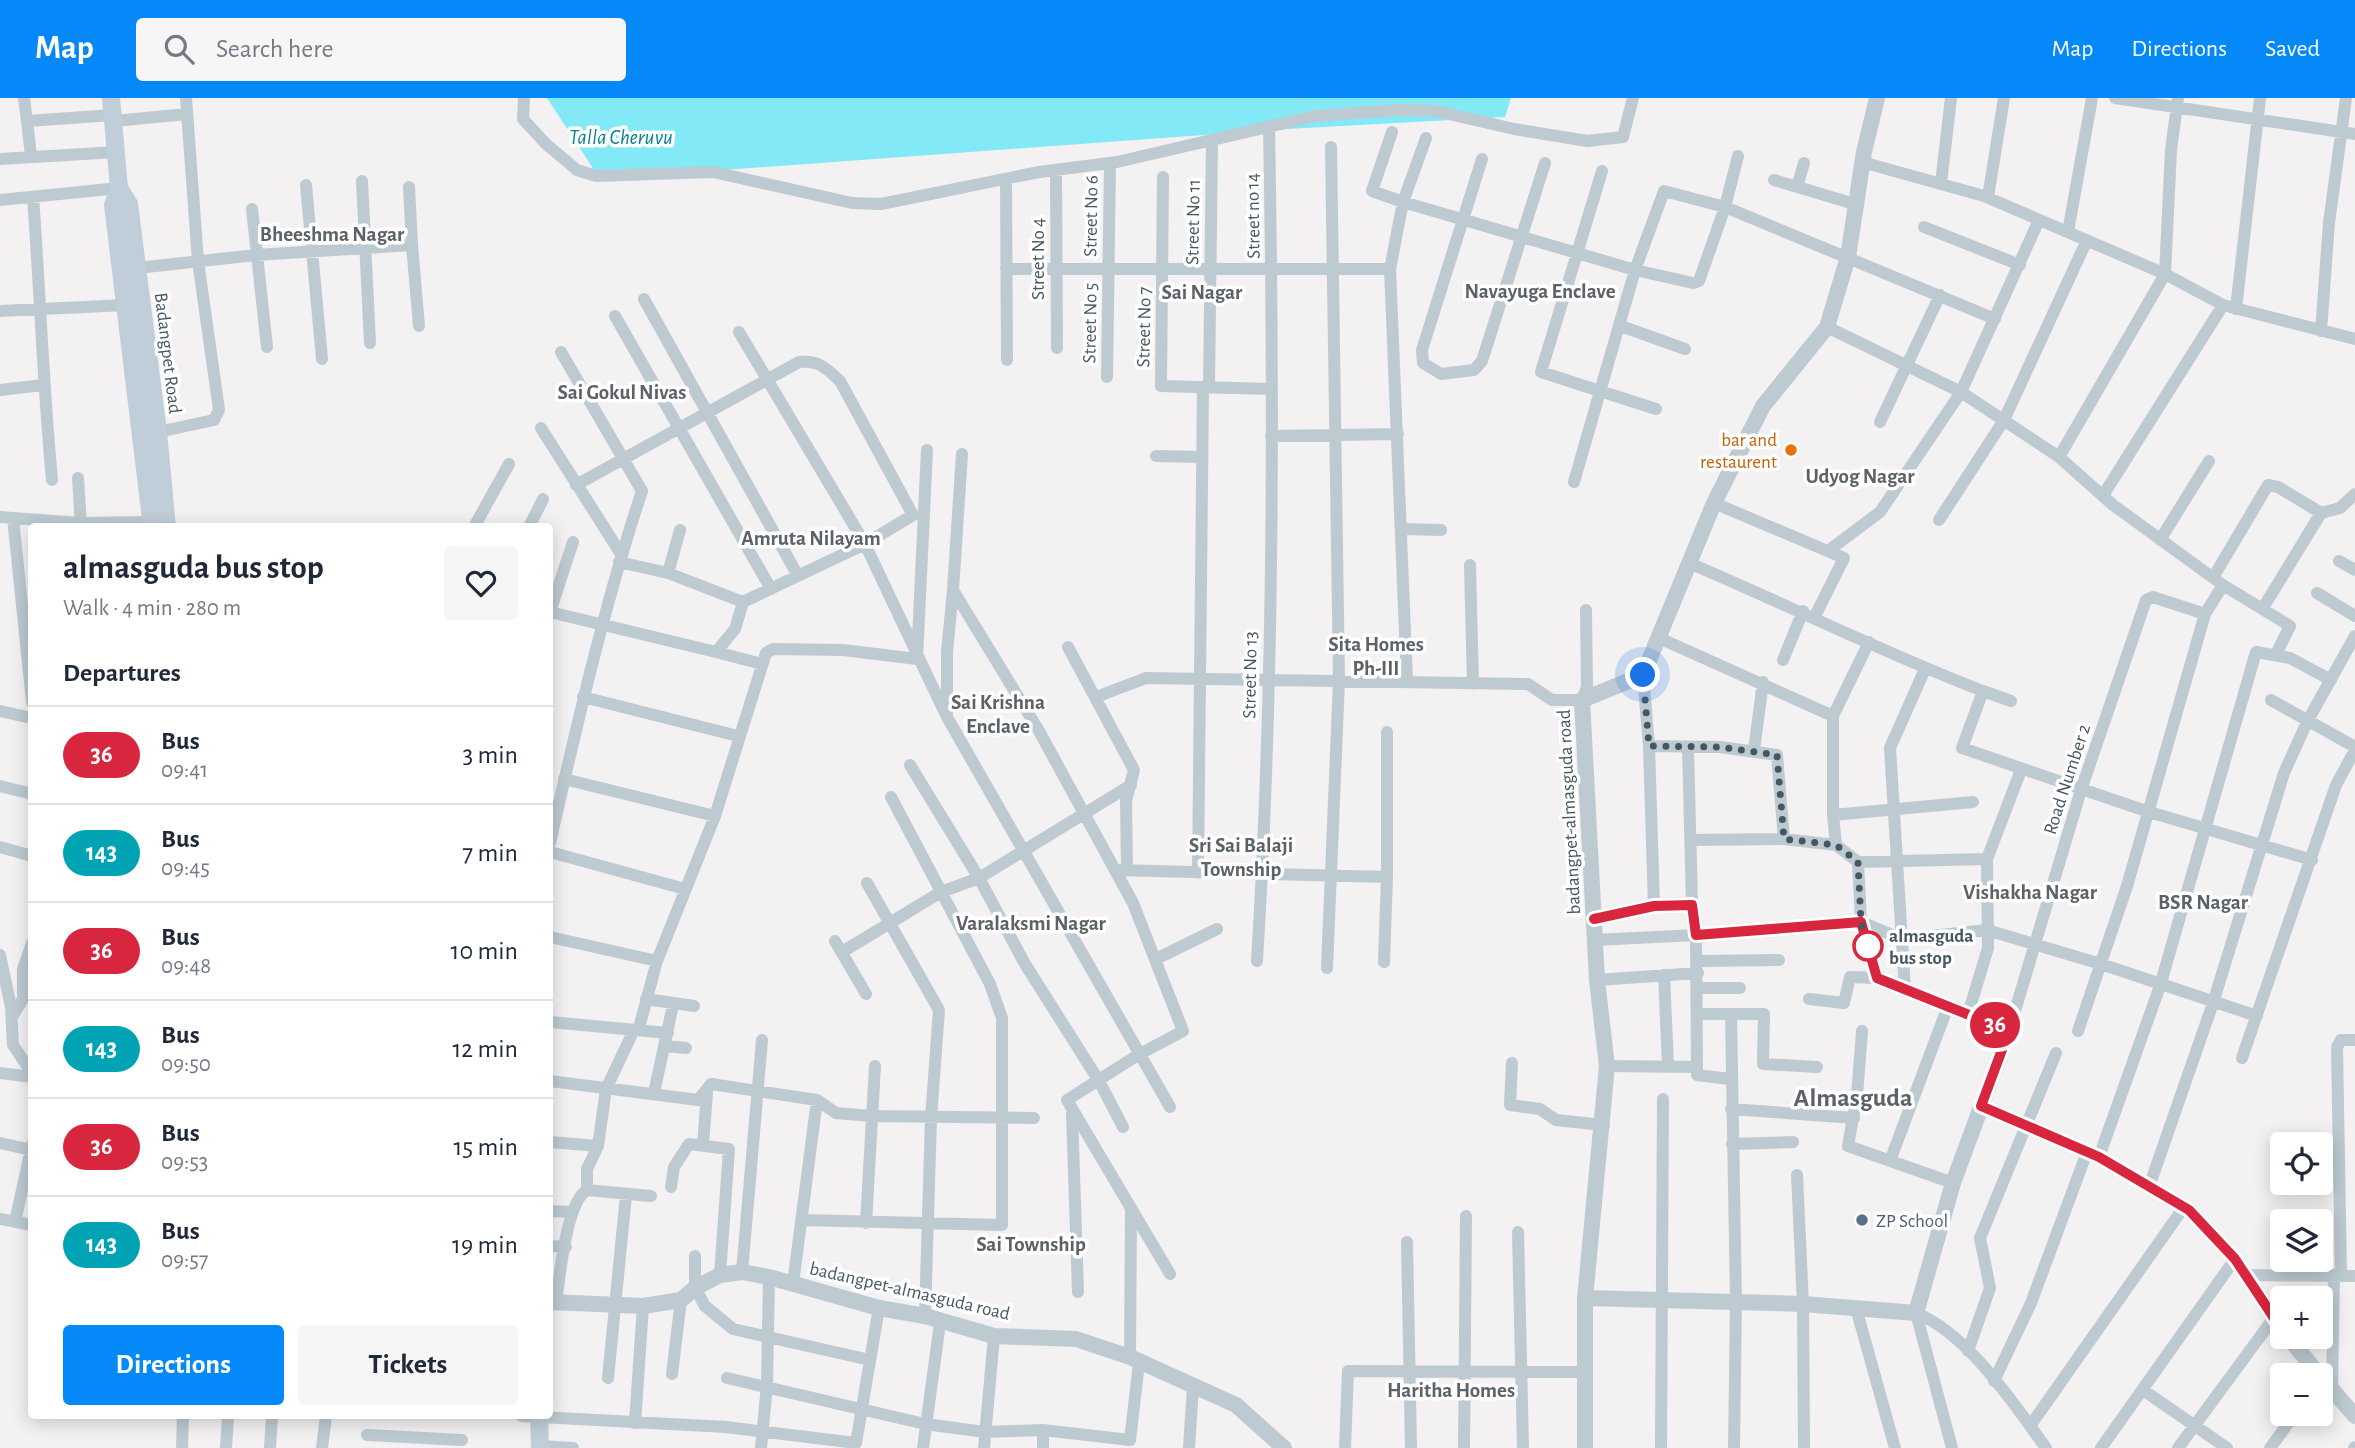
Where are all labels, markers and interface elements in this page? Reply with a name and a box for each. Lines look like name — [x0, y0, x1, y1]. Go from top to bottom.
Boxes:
search box — [136, 18, 626, 81]
icon: search — [160, 30, 198, 68]
text: Map — [35, 32, 94, 65]
text: Search here — [216, 36, 334, 62]
text: Map — [2051, 37, 2093, 61]
text: Directions — [2131, 37, 2227, 61]
text: Saved — [2265, 37, 2320, 61]
water label: Talla Cheruvu — [569, 127, 673, 148]
street label: Street no 14 — [1243, 173, 1264, 259]
street label: Street No 6 — [1081, 175, 1102, 257]
street label: Street No 11 — [1183, 179, 1204, 265]
street label: Street No 4 — [1029, 218, 1048, 300]
district label: Bheeshma Nagar — [260, 224, 405, 245]
district label: Navayuga Enclave — [1464, 281, 1616, 302]
street label: Street No 5 — [1080, 282, 1101, 364]
district label: Sai Nagar — [1162, 282, 1243, 303]
street label: Street No 7 — [1134, 286, 1155, 368]
street label: Badangpet Road — [151, 292, 184, 415]
district label: Sai Gokul Nivas — [558, 382, 686, 403]
place label: bar and restaurent — [1700, 431, 1777, 472]
marker: bar and restaurent — [1783, 442, 1799, 458]
district label: Udyog Nagar — [1805, 466, 1915, 487]
district label: Amruta Nilayam — [741, 528, 881, 549]
button: heart — [444, 546, 518, 620]
text: almasguda bus stop — [63, 552, 324, 585]
text: Walk · 4 min · 280 m — [63, 597, 241, 620]
street label: Street No 13 — [1240, 631, 1261, 719]
district label: Sita Homes Ph-III — [1328, 634, 1424, 679]
your location — [1625, 657, 1660, 692]
text: Departures — [63, 660, 181, 686]
district label: Sai Krishna Enclave — [951, 692, 1045, 737]
street label: badangpet-almasguda road — [1555, 709, 1584, 915]
street label: Road Number 2 — [2041, 722, 2094, 837]
text: Bus — [161, 728, 200, 754]
text: 3 min — [462, 742, 518, 768]
text: 36 — [91, 743, 112, 767]
text: 09:41 — [161, 759, 208, 782]
text: Bus — [161, 826, 200, 852]
district label: Sri Sai Balaji Township — [1189, 835, 1293, 880]
text: 7 min — [462, 840, 518, 866]
text: 143 — [86, 841, 117, 865]
text: 09:45 — [161, 857, 210, 880]
district label: Vishakha Nagar — [1963, 882, 2098, 903]
district label: BSR Nagar — [2158, 892, 2249, 913]
district label: Varalaksmi Nagar — [956, 913, 1107, 934]
text: Bus — [161, 924, 200, 950]
place label: almasguda bus stop — [1889, 927, 1973, 968]
marker: almasguda bus stop — [1853, 931, 1883, 961]
text: 10 min — [451, 938, 518, 964]
text: 36 — [91, 939, 112, 963]
text: 09:48 — [161, 955, 211, 978]
line badge: 36 — [1964, 1002, 2026, 1048]
text: 36 — [1984, 1013, 2006, 1037]
text: Bus — [161, 1022, 200, 1048]
text: 12 min — [452, 1036, 518, 1062]
text: 143 — [86, 1037, 117, 1061]
text: 09:50 — [161, 1053, 211, 1076]
district label: Almasguda — [1794, 1085, 1912, 1111]
text: Bus — [161, 1120, 200, 1146]
map controls — [2270, 1132, 2333, 1426]
button: locate — [2270, 1132, 2333, 1195]
text: 15 min — [453, 1134, 518, 1160]
text: 36 — [91, 1135, 112, 1159]
text: 09:53 — [161, 1151, 208, 1174]
button: layers — [2270, 1209, 2333, 1272]
marker: ZP School — [1854, 1212, 1870, 1228]
place label: ZP School — [1876, 1212, 1948, 1231]
text: Bus — [161, 1218, 200, 1244]
text: 19 min — [452, 1232, 518, 1258]
text: 143 — [86, 1233, 117, 1257]
district label: Sai Township — [976, 1234, 1086, 1255]
text: 09:57 — [161, 1249, 208, 1272]
street label: badangpet-almasguda road — [808, 1259, 1012, 1324]
button: + — [2270, 1286, 2333, 1349]
button: Directions — [63, 1325, 284, 1405]
button: Tickets — [298, 1325, 518, 1405]
button: − — [2270, 1363, 2333, 1426]
district label: Haritha Homes — [1387, 1380, 1515, 1401]

